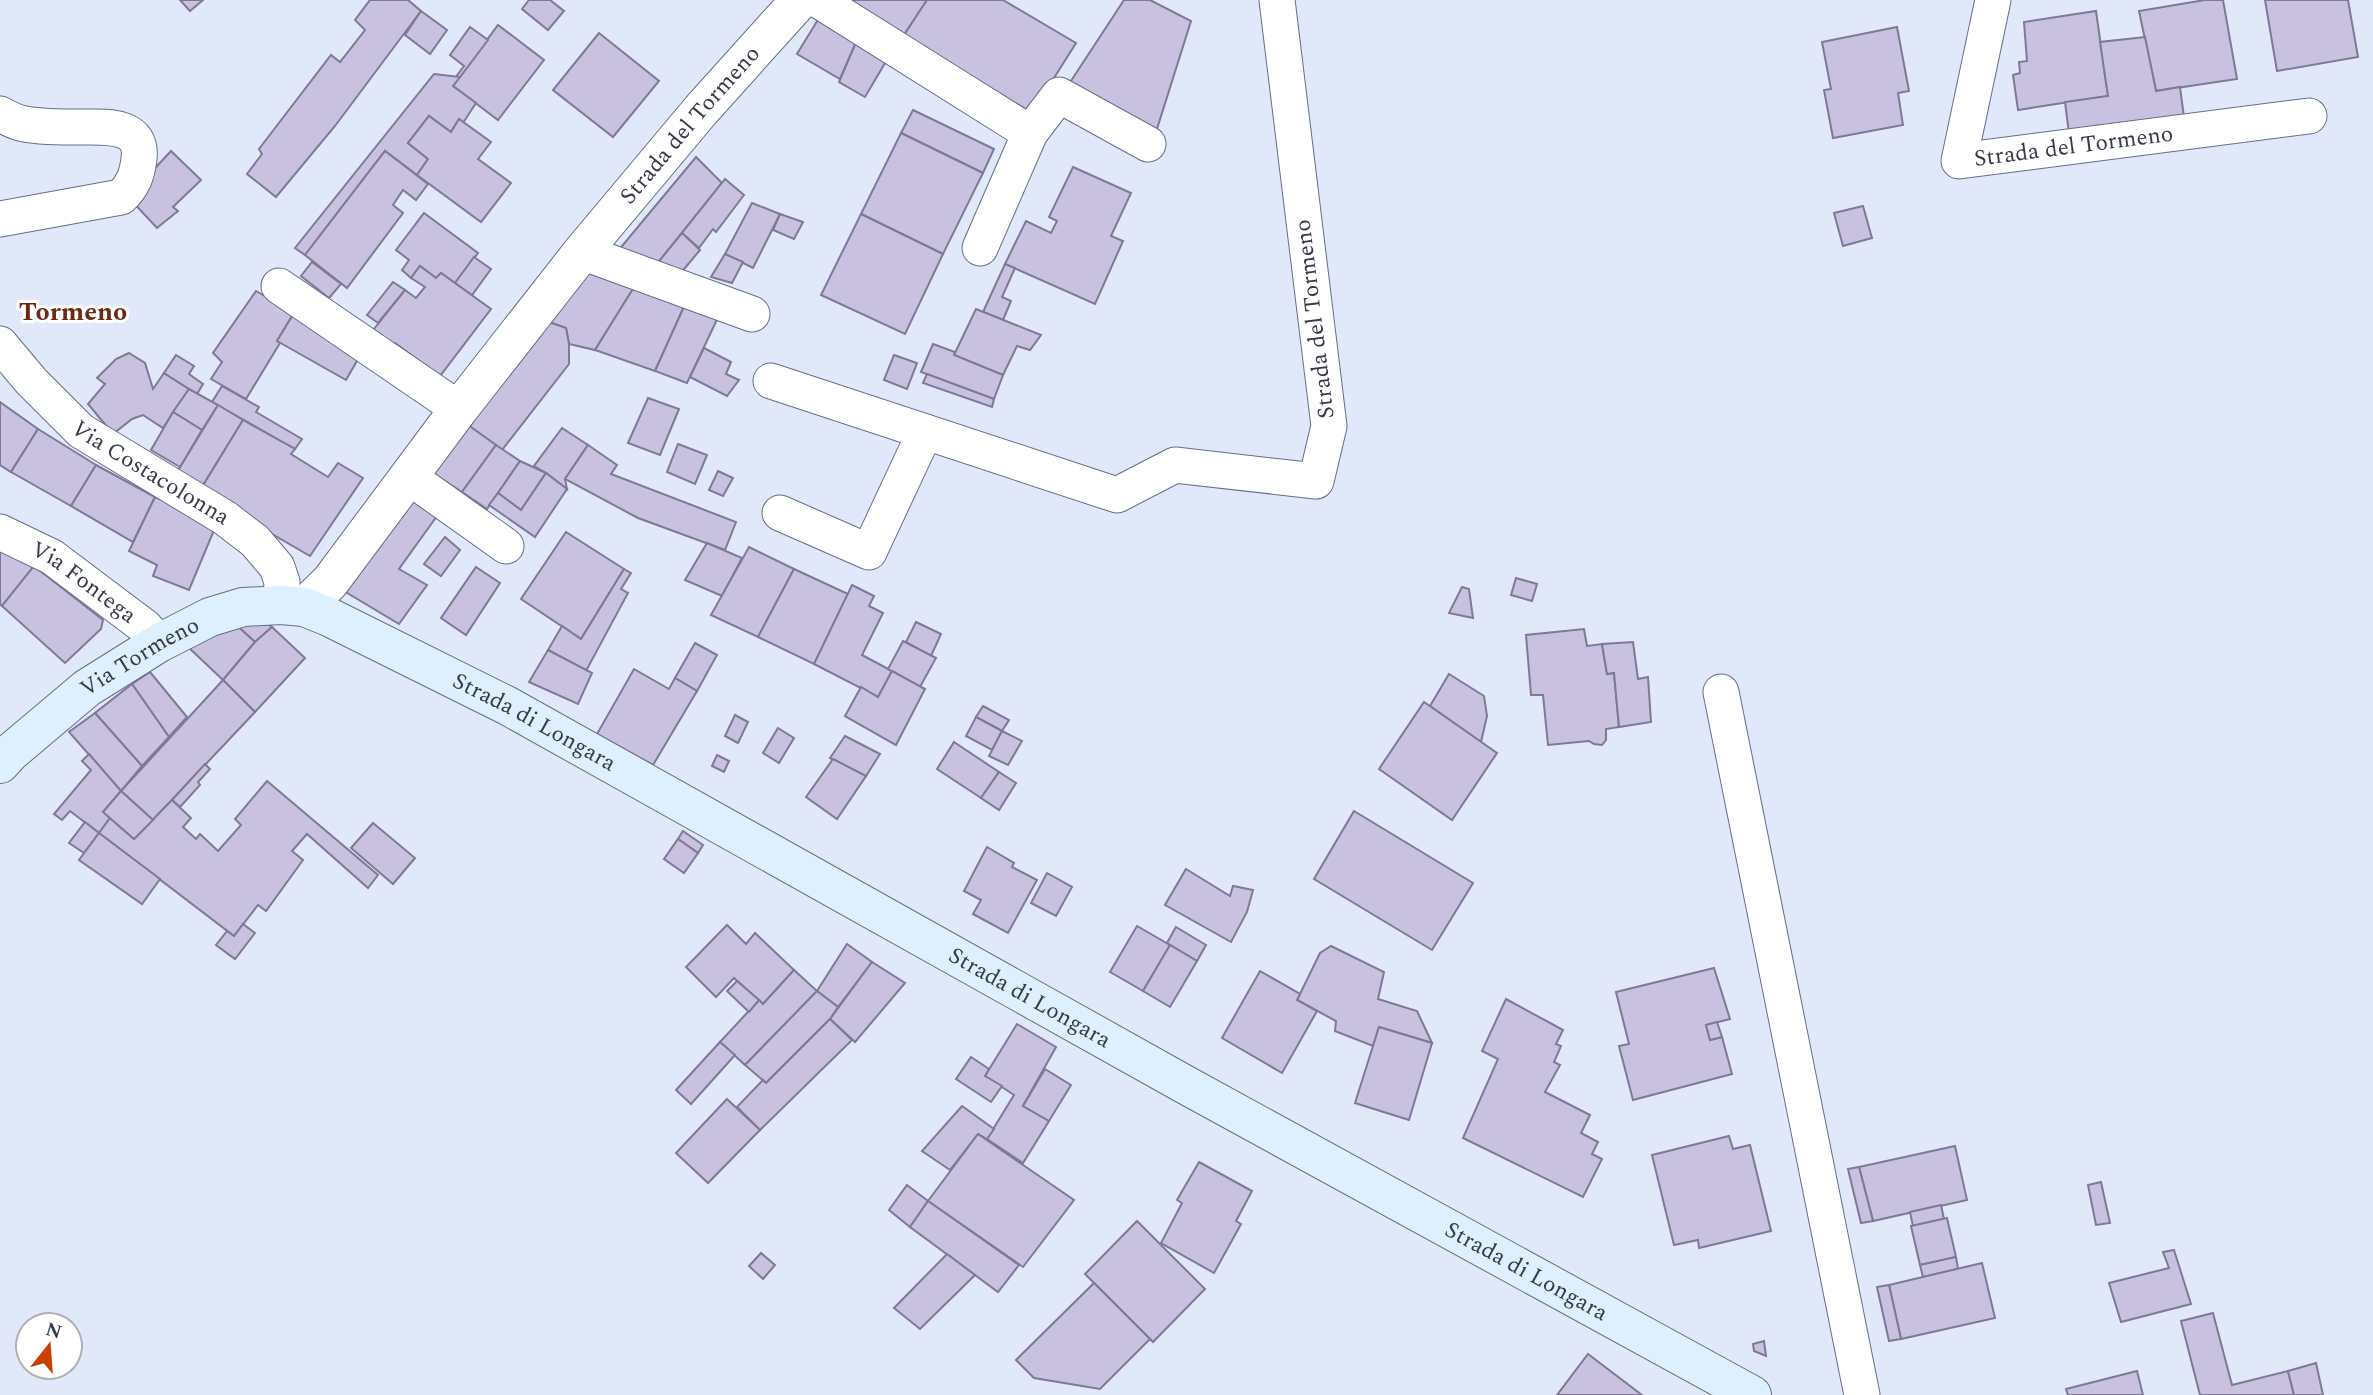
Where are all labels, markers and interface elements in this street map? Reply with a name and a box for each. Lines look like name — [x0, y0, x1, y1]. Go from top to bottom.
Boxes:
street label: Strada del Tormeno — [611, 38, 769, 212]
street label: Strada del Tormeno — [1972, 116, 2175, 176]
street label: Strada del Tormeno — [1285, 217, 1345, 421]
district label: Tormeno — [19, 292, 127, 332]
street label: Via Costacolonna — [62, 412, 236, 534]
street label: Via Fontega — [25, 532, 144, 632]
street label: Via Tormeno — [73, 608, 206, 706]
street label: Strada di Longara — [446, 664, 623, 781]
street label: Strada di Longara — [942, 938, 1118, 1057]
street label: Strada di Longara — [1438, 1212, 1614, 1330]
north arrow — [14, 1311, 84, 1381]
text: N — [42, 1315, 65, 1347]

